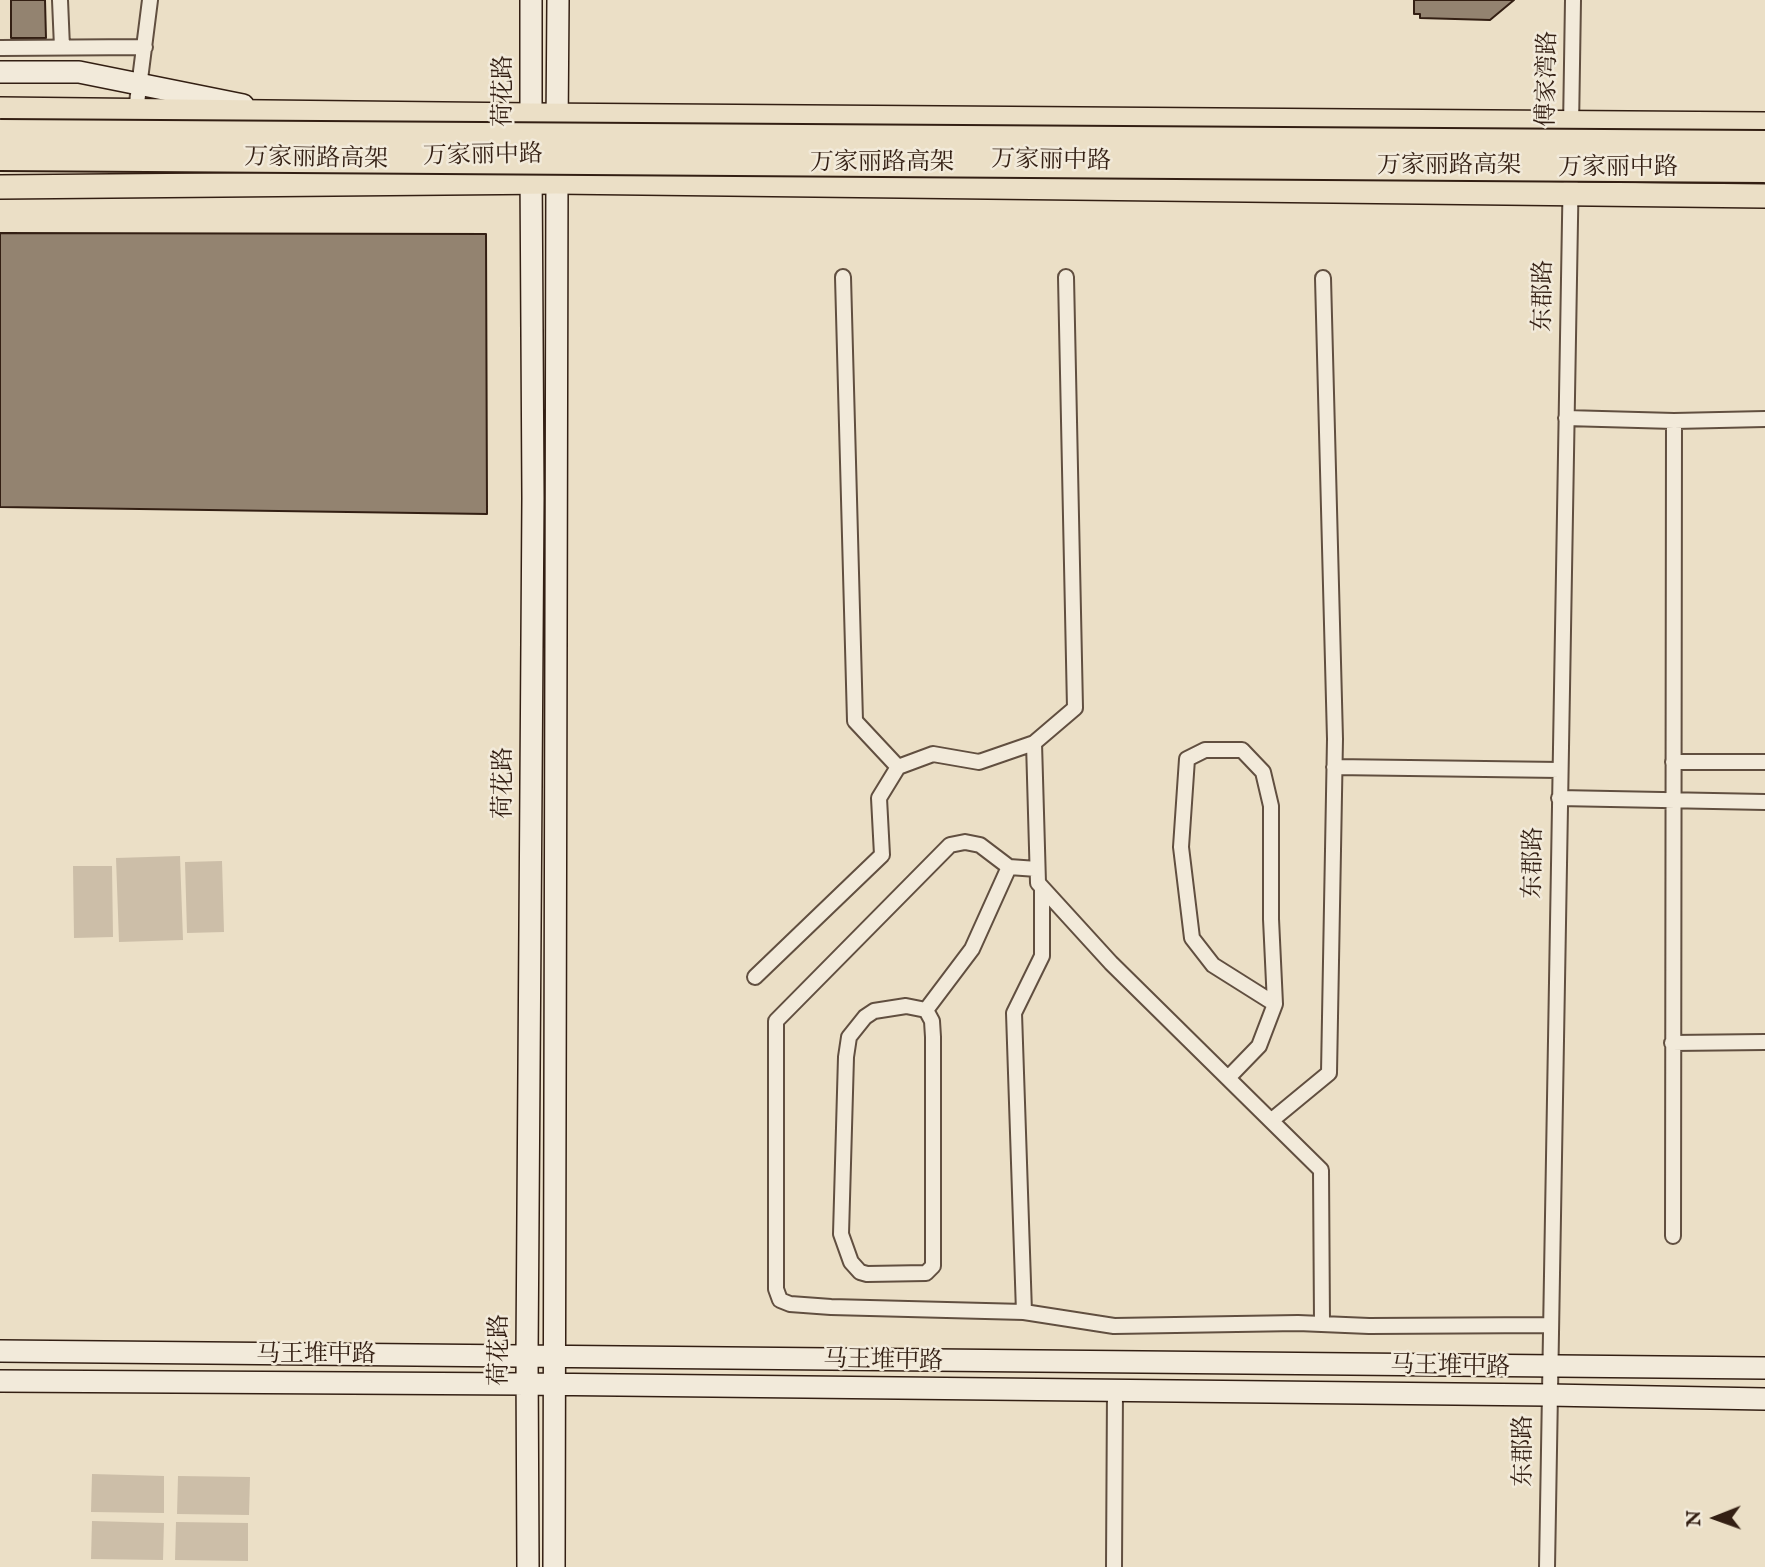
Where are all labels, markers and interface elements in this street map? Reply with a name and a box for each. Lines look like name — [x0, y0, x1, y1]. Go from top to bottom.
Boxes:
street label: 傅家湾路 — [1534, 31, 1564, 127]
street label: 荷花路 — [491, 55, 519, 127]
street label: 万家丽中路 — [423, 142, 543, 172]
street label: 万家丽路高架 — [244, 144, 388, 176]
street label: 万家丽中路 — [991, 147, 1111, 177]
street label: 万家丽路高架 — [810, 150, 954, 178]
street label: 万家丽路高架 — [1377, 153, 1521, 181]
street label: 万家丽中路 — [1558, 155, 1678, 183]
street label: 东郡路 — [1530, 260, 1560, 332]
street label: 荷花路 — [491, 747, 519, 819]
street label: 东郡路 — [1520, 827, 1550, 899]
street label: 荷花路 — [487, 1314, 515, 1386]
street label: 马王堆中路 — [256, 1342, 376, 1370]
street label: 马王堆中路 — [823, 1347, 943, 1377]
street label: 马王堆中路 — [1390, 1353, 1510, 1383]
street label: 东郡路 — [1511, 1415, 1539, 1487]
north arrow — [1681, 1483, 1751, 1553]
text: N — [1683, 1510, 1707, 1527]

